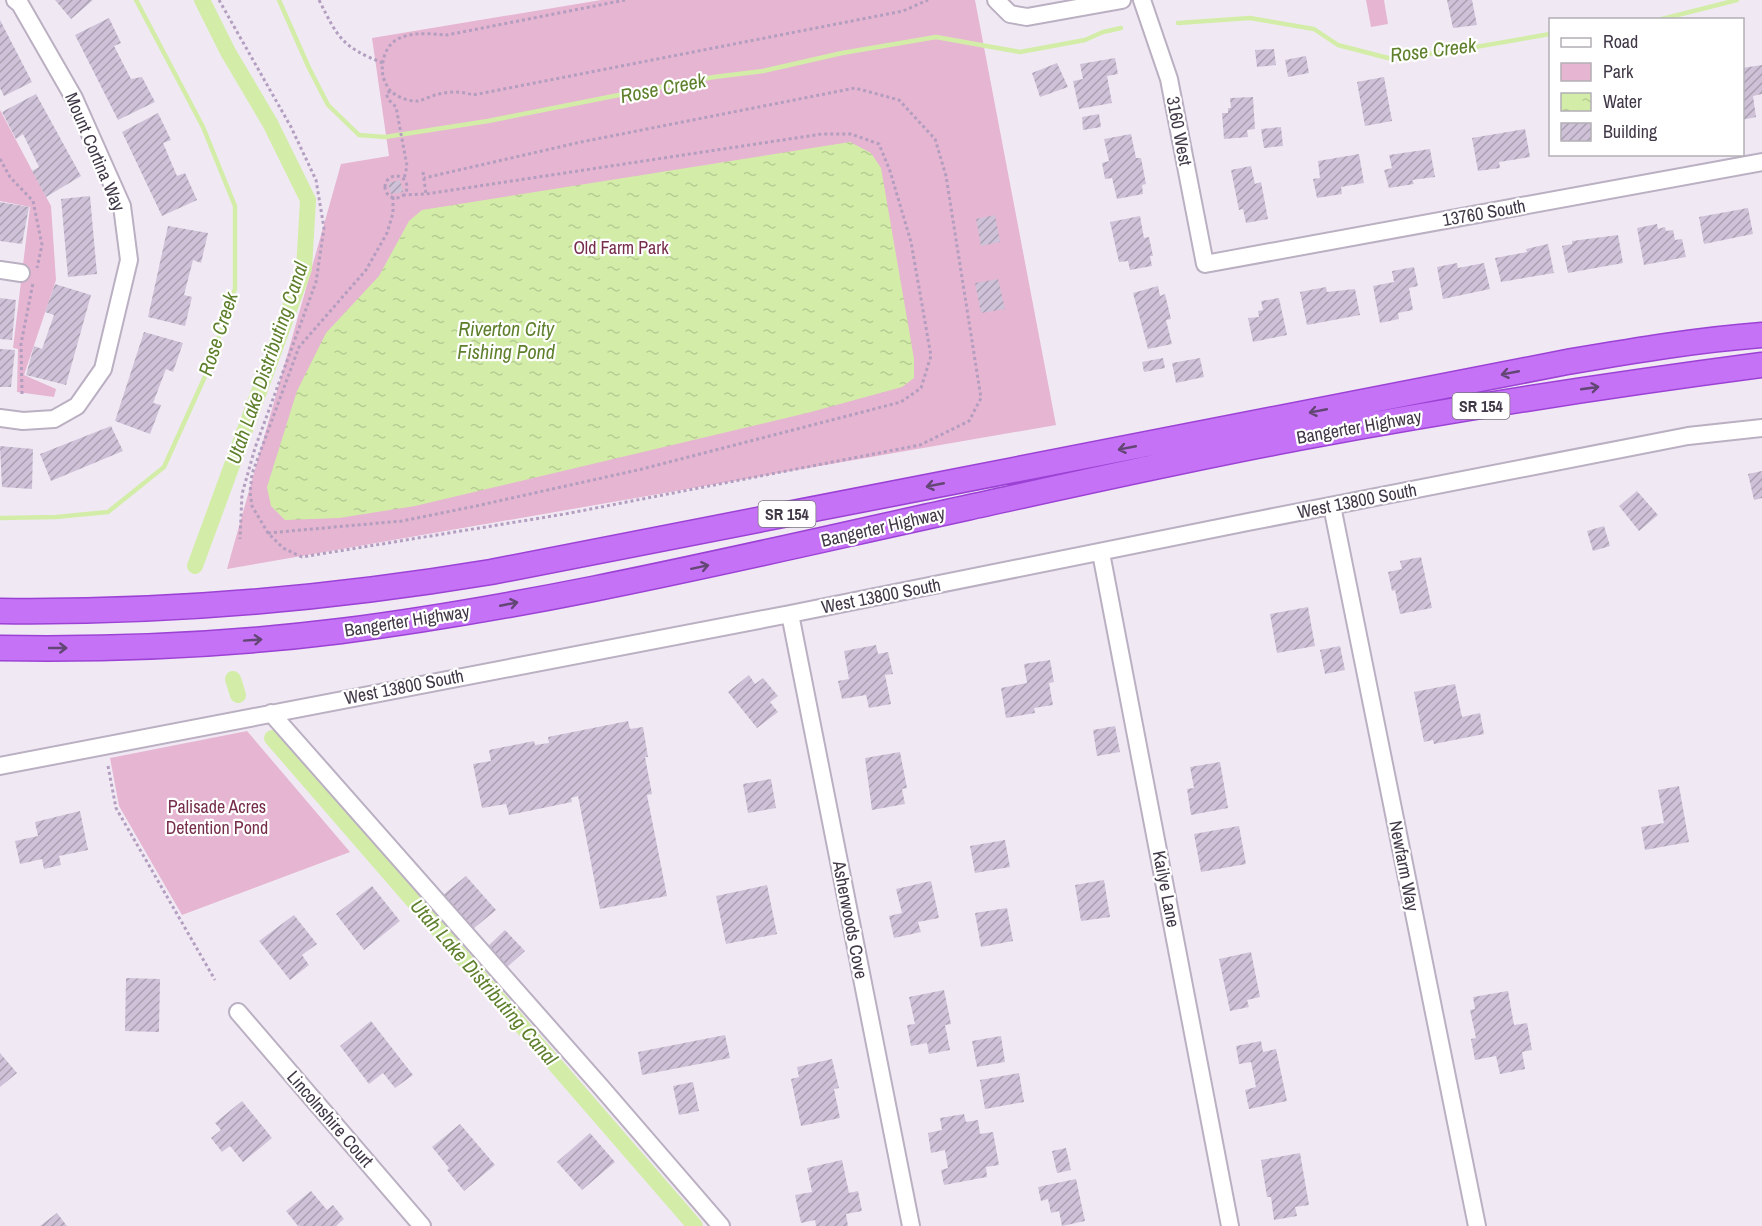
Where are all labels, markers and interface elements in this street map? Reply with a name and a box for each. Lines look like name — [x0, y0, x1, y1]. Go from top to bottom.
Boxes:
legend — [1549, 18, 1744, 156]
text: Road — [1603, 29, 1638, 54]
water label: Rose Creek — [1388, 31, 1478, 68]
text: Park — [1603, 59, 1634, 84]
water label: Rose Creek — [618, 66, 709, 109]
street label: Mount Cortina Way — [59, 89, 132, 216]
text: Water — [1603, 89, 1642, 114]
street label: 3160 West — [1161, 94, 1198, 168]
text: Building — [1603, 119, 1658, 144]
street label: 13760 South — [1441, 193, 1527, 232]
park label: Old Farm Park — [573, 235, 669, 260]
water label: Utah Lake Distributing Canal — [219, 258, 314, 467]
water label: Rose Creek — [191, 288, 244, 379]
water label: Riverton City Fishing Pond — [457, 315, 556, 365]
one-way arrow — [1500, 368, 1520, 379]
one-way arrow — [1580, 383, 1599, 394]
road number: SR 154 — [1452, 393, 1510, 419]
street label: Bangerter Highway — [1295, 403, 1424, 450]
one-way arrow — [1309, 406, 1329, 417]
one-way arrow — [1118, 443, 1137, 454]
street label: West 13800 South — [1295, 477, 1419, 524]
one-way arrow — [926, 480, 946, 491]
street label: Bangerter Highway — [819, 500, 948, 553]
road number: SR 154 — [758, 501, 816, 527]
one-way arrow — [690, 561, 709, 572]
street label: West 13800 South — [819, 572, 943, 619]
street label: Bangerter Highway — [343, 598, 472, 643]
one-way arrow — [498, 598, 518, 609]
one-way arrow — [243, 634, 263, 645]
one-way arrow — [48, 642, 68, 654]
street label: West 13800 South — [342, 663, 466, 710]
park label: Palisade Acres Detention Pond — [166, 794, 268, 840]
street label: Newfarm Way — [1383, 818, 1426, 914]
street label: Kailye Lane — [1147, 848, 1186, 930]
street label: Asherwoods Cove — [827, 858, 874, 981]
water label: Utah Lake Distributing Canal — [405, 893, 564, 1071]
street label: Lincolnshire Court — [281, 1065, 379, 1172]

